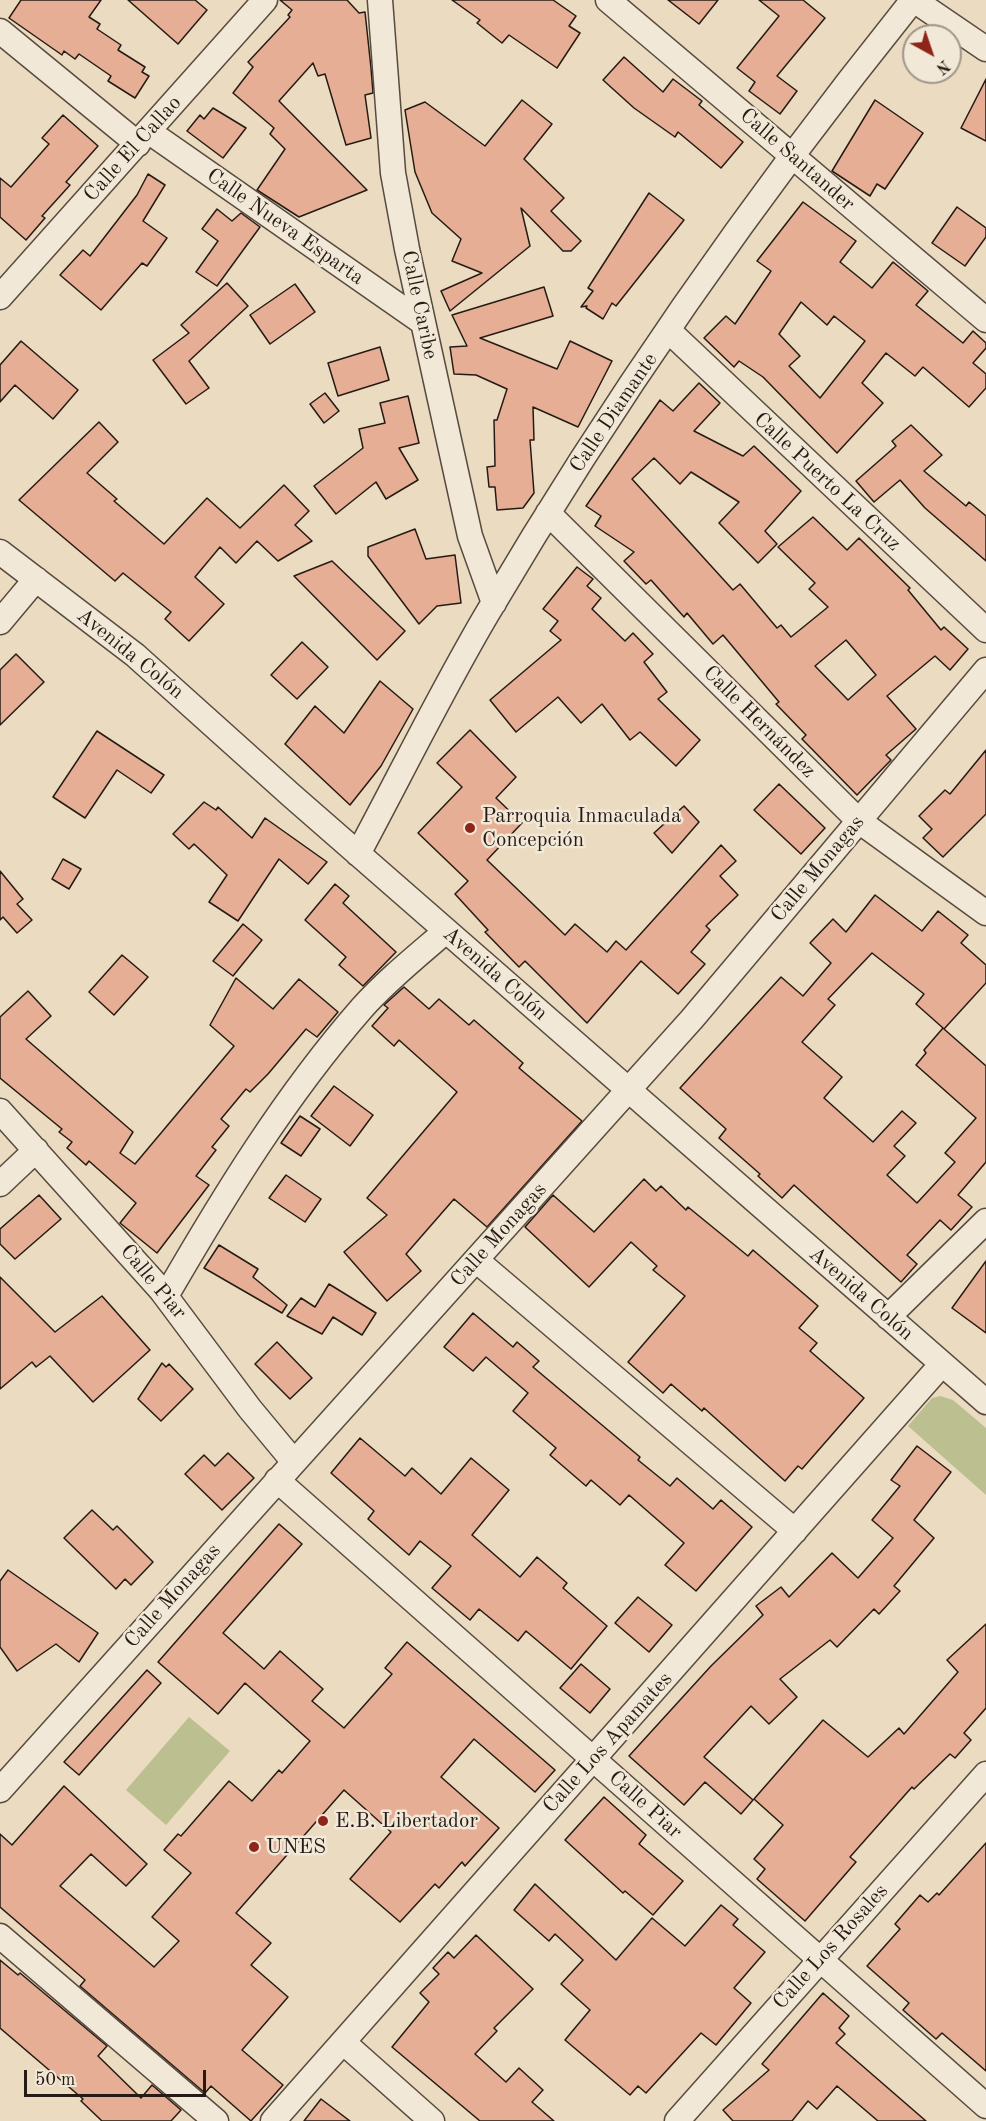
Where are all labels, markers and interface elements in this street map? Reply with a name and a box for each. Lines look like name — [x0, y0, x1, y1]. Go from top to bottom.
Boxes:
north arrow — [902, 24, 962, 84]
text: N — [932, 56, 952, 76]
street label: Calle El Callao — [79, 91, 187, 207]
street label: Calle Santander — [734, 103, 860, 217]
street label: Calle Nueva Esparta — [201, 163, 369, 291]
street label: Calle Caribe — [395, 248, 443, 362]
street label: Calle Diamante — [565, 348, 663, 478]
street label: Calle Puerto La Cruz — [748, 407, 906, 557]
street label: Avenida Colón — [71, 603, 189, 705]
street label: Calle Hernández — [697, 660, 821, 784]
place label: Parroquia Inmaculada Concepción — [482, 803, 681, 853]
street label: Calle Monagas — [766, 810, 870, 928]
marker: Parroquia Inmaculada Concepción — [463, 821, 477, 835]
street label: Avenida Colón — [437, 922, 553, 1026]
street label: Calle Monagas — [446, 1178, 552, 1292]
street label: Calle Piar — [114, 1239, 192, 1325]
street label: Avenida Colón — [803, 1242, 919, 1346]
street label: Calle Monagas — [120, 1539, 226, 1653]
street label: Calle Los Apamates — [538, 1667, 678, 1819]
street label: Calle Piar — [603, 1765, 687, 1845]
place label: E.B. Libertador — [335, 1808, 478, 1834]
marker: E.B. Libertador — [316, 1814, 330, 1828]
place label: UNES — [266, 1834, 326, 1860]
marker: UNES — [247, 1840, 261, 1854]
street label: Calle Los Rosales — [768, 1879, 894, 2015]
scale bar — [27, 2058, 208, 2096]
text: 50 m — [35, 2071, 75, 2089]

